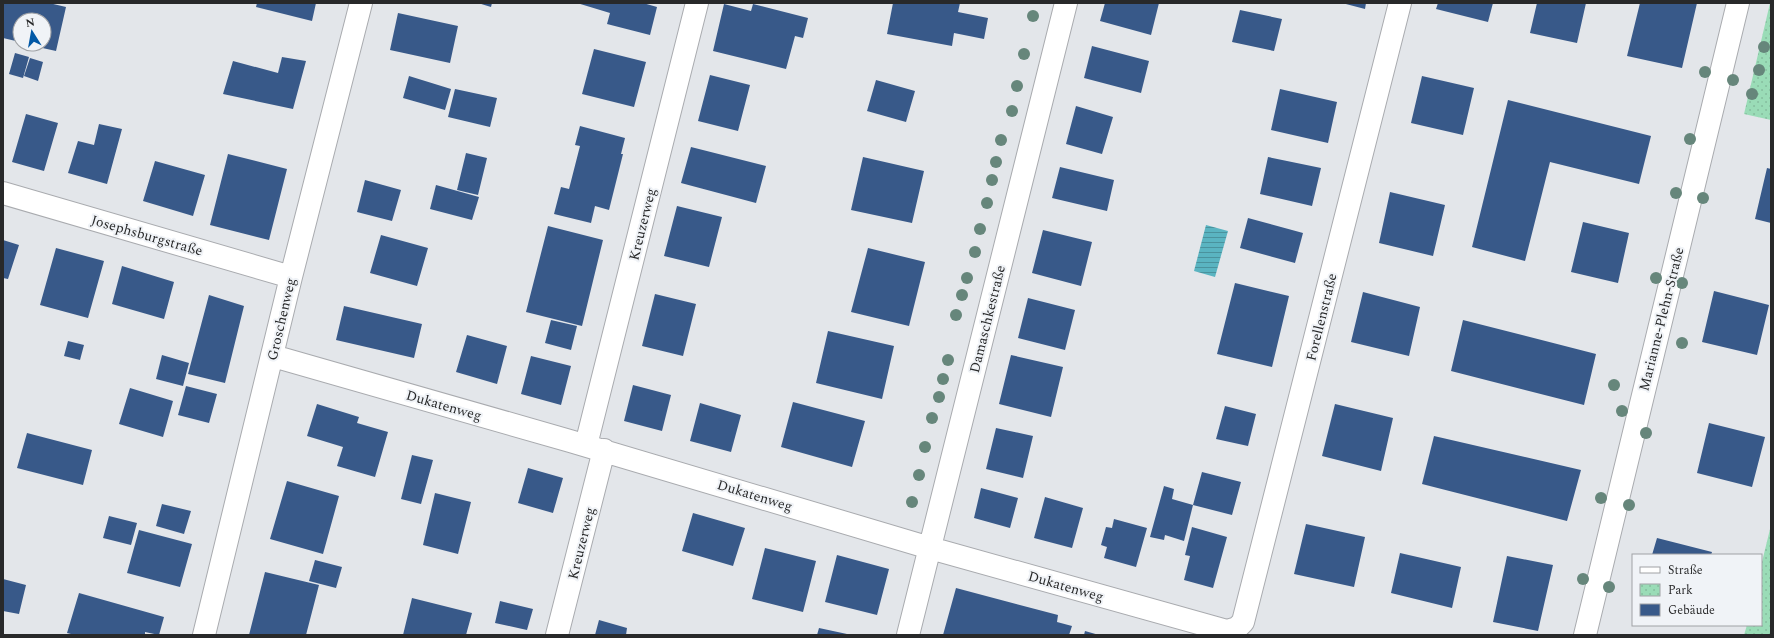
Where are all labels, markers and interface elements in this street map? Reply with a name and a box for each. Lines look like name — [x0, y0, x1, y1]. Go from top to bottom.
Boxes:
north arrow — [12, 12, 52, 52]
text: N — [24, 13, 36, 32]
street label: Kreuzerweg — [623, 186, 662, 263]
street label: Josephsburgstraße — [89, 210, 205, 261]
street label: Marianne-Plehn-Straße — [1633, 245, 1690, 393]
street label: Damaschkestraße — [964, 263, 1011, 375]
street label: Forellenstraße — [1300, 271, 1343, 363]
street label: Groschenweg — [262, 276, 301, 363]
street label: Dukatenweg — [404, 385, 484, 426]
street label: Dukatenweg — [715, 474, 795, 517]
street label: Kreuzerweg — [562, 505, 601, 582]
legend — [1632, 554, 1762, 626]
text: Straße — [1668, 561, 1703, 580]
street label: Dukatenweg — [1026, 566, 1106, 607]
text: Park — [1668, 581, 1693, 600]
text: Gebäude — [1668, 601, 1715, 620]

